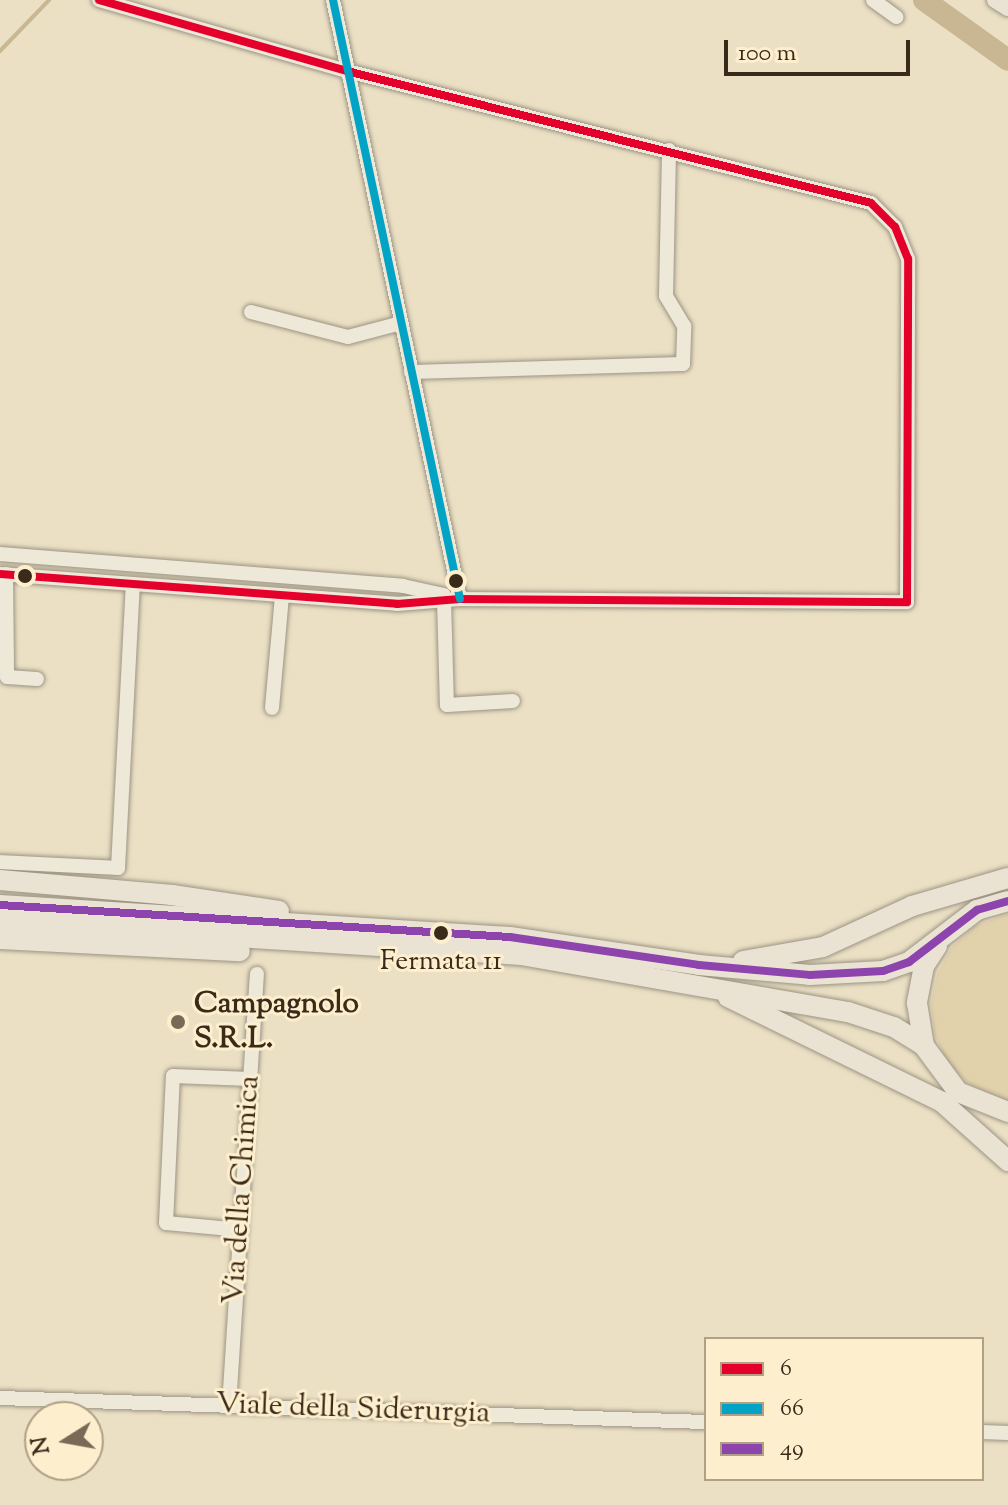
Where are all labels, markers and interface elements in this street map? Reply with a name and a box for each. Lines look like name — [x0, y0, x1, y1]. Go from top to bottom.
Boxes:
scale bar — [728, 24, 914, 74]
text: 100 m — [738, 37, 796, 71]
unlabelled marker — [17, 568, 33, 584]
unlabelled marker — [448, 573, 464, 589]
marker: Fermata 11 — [433, 925, 449, 941]
place label: Fermata 11 — [380, 945, 502, 979]
place label: Campagnolo S.R.L. — [194, 987, 359, 1058]
marker: Campagnolo S.R.L. — [169, 1013, 187, 1031]
street label: Via della Chimica — [217, 1074, 269, 1306]
legend — [704, 1337, 984, 1481]
text: 6 — [780, 1352, 792, 1386]
street label: Viale della Siderurgia — [215, 1387, 491, 1433]
text: 66 — [780, 1392, 804, 1426]
north arrow — [24, 1401, 104, 1481]
text: 49 — [780, 1432, 804, 1466]
text: N — [25, 1434, 60, 1457]

